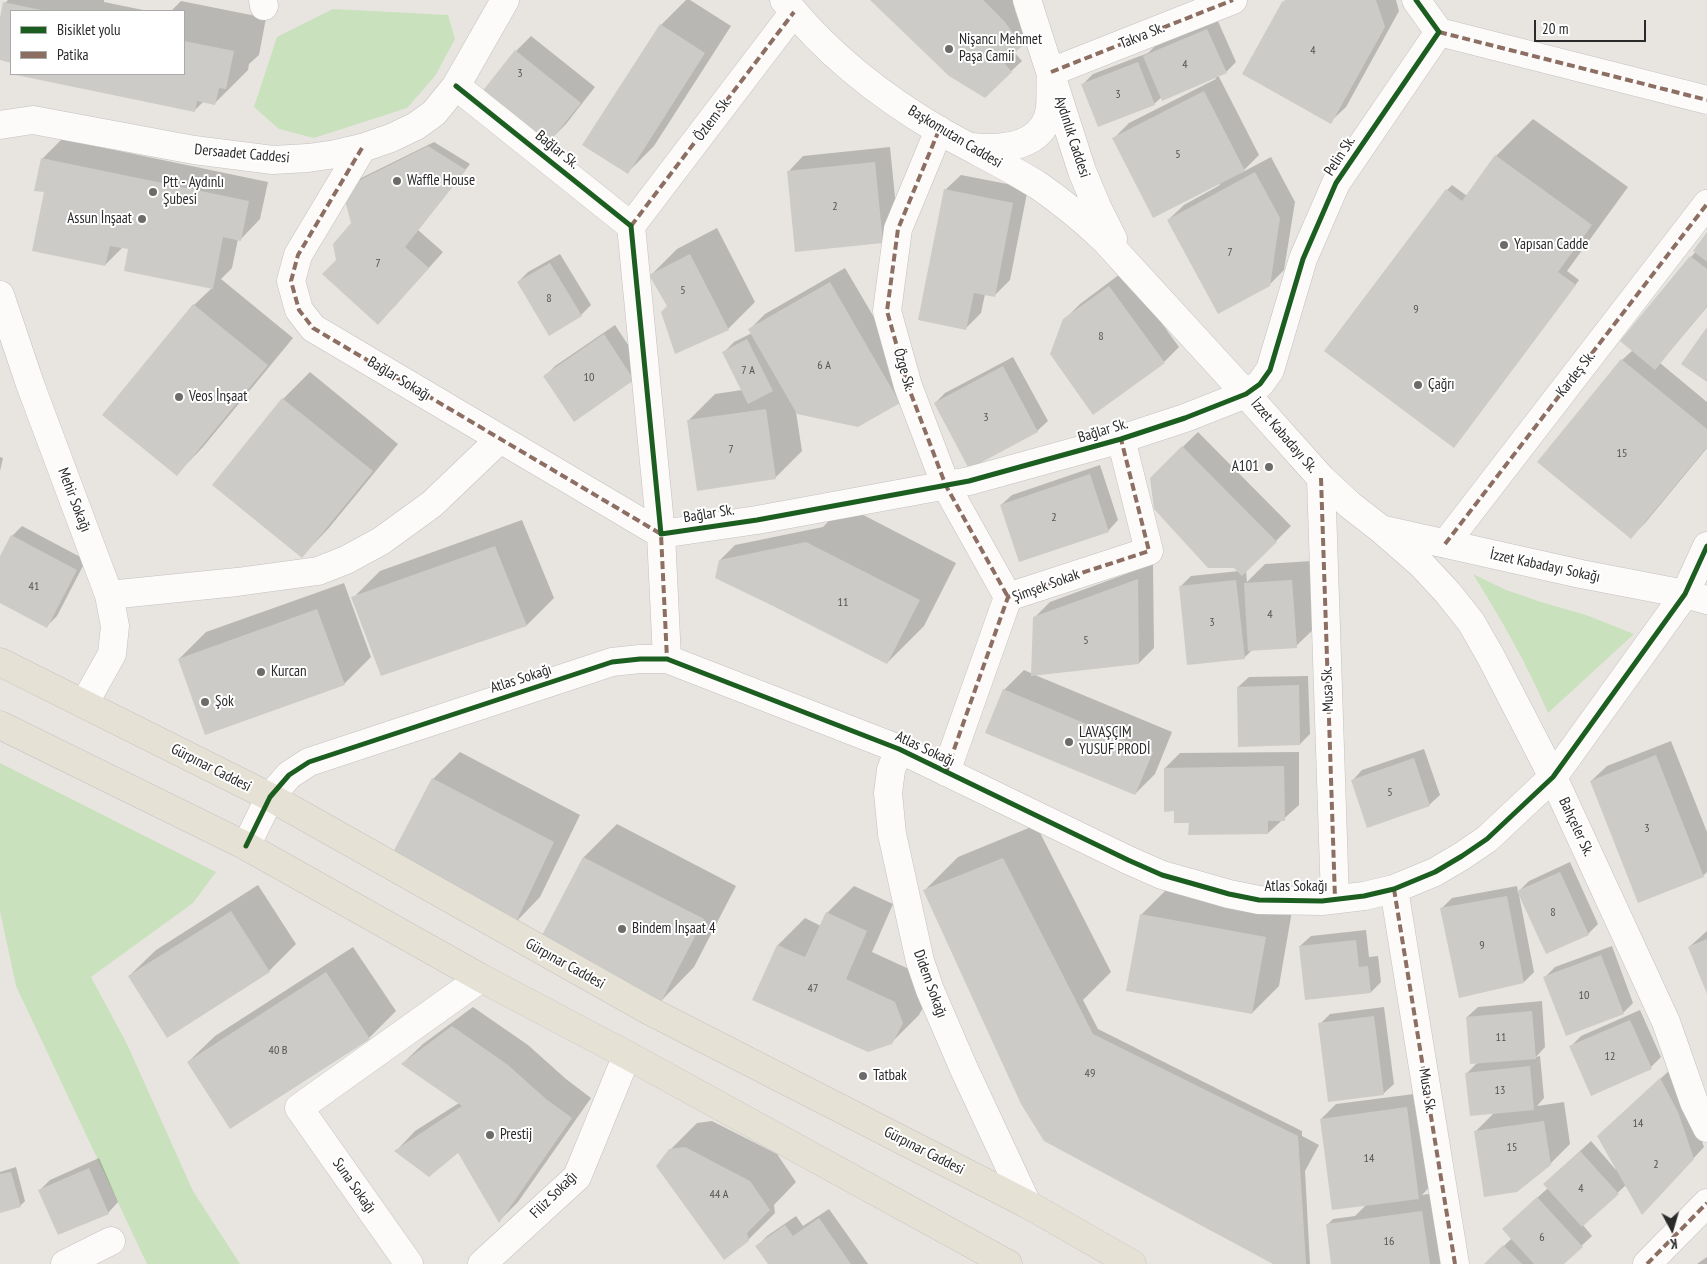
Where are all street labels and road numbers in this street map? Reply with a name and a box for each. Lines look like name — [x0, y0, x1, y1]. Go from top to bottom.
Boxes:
street label: Takva Sk. — [1117, 19, 1167, 53]
street label: Özlem Sk. — [690, 93, 736, 145]
street label: Aydınlık Caddesi — [1050, 94, 1094, 180]
street label: Başkomutan Caddesi — [905, 102, 1005, 172]
street label: Bağlar Sk. — [531, 127, 583, 173]
street label: Pelin Sk. — [1320, 133, 1360, 179]
street label: Dersaadet Caddesi — [194, 141, 290, 167]
street label: Özge Sk. — [889, 346, 919, 394]
street label: Kardeş Sk. — [1553, 348, 1599, 400]
street label: Bağlar Sokağı — [364, 353, 434, 405]
street label: İzzet Kabadayı Sk. — [1247, 395, 1321, 477]
street label: Bağlar Sk. — [1076, 415, 1130, 447]
street label: Mehir Sokağı — [54, 465, 94, 535]
street label: Bağlar Sk. — [682, 501, 736, 527]
street label: İzzet Kabadayı Sokağı — [1488, 546, 1602, 586]
street label: Şimşek Sokak — [1010, 566, 1082, 606]
street label: Atlas Sokağı — [488, 661, 554, 697]
street label: Musa Sk. — [1318, 666, 1338, 712]
street label: Atlas Sokağı — [893, 727, 957, 771]
street label: Gürpınar Caddesi — [168, 740, 254, 796]
street label: Bahçeler Sk. — [1555, 795, 1597, 859]
street label: Atlas Sokağı — [1264, 878, 1328, 896]
street label: Gürpınar Caddesi — [522, 935, 608, 993]
street label: Didem Sokağı — [909, 947, 951, 1021]
street label: Musa Sk. — [1415, 1067, 1439, 1115]
street label: Gürpınar Caddesi — [881, 1123, 967, 1179]
street label: Suna Sokağı — [329, 1155, 379, 1217]
street label: Filiz Sokağı — [527, 1168, 581, 1222]

